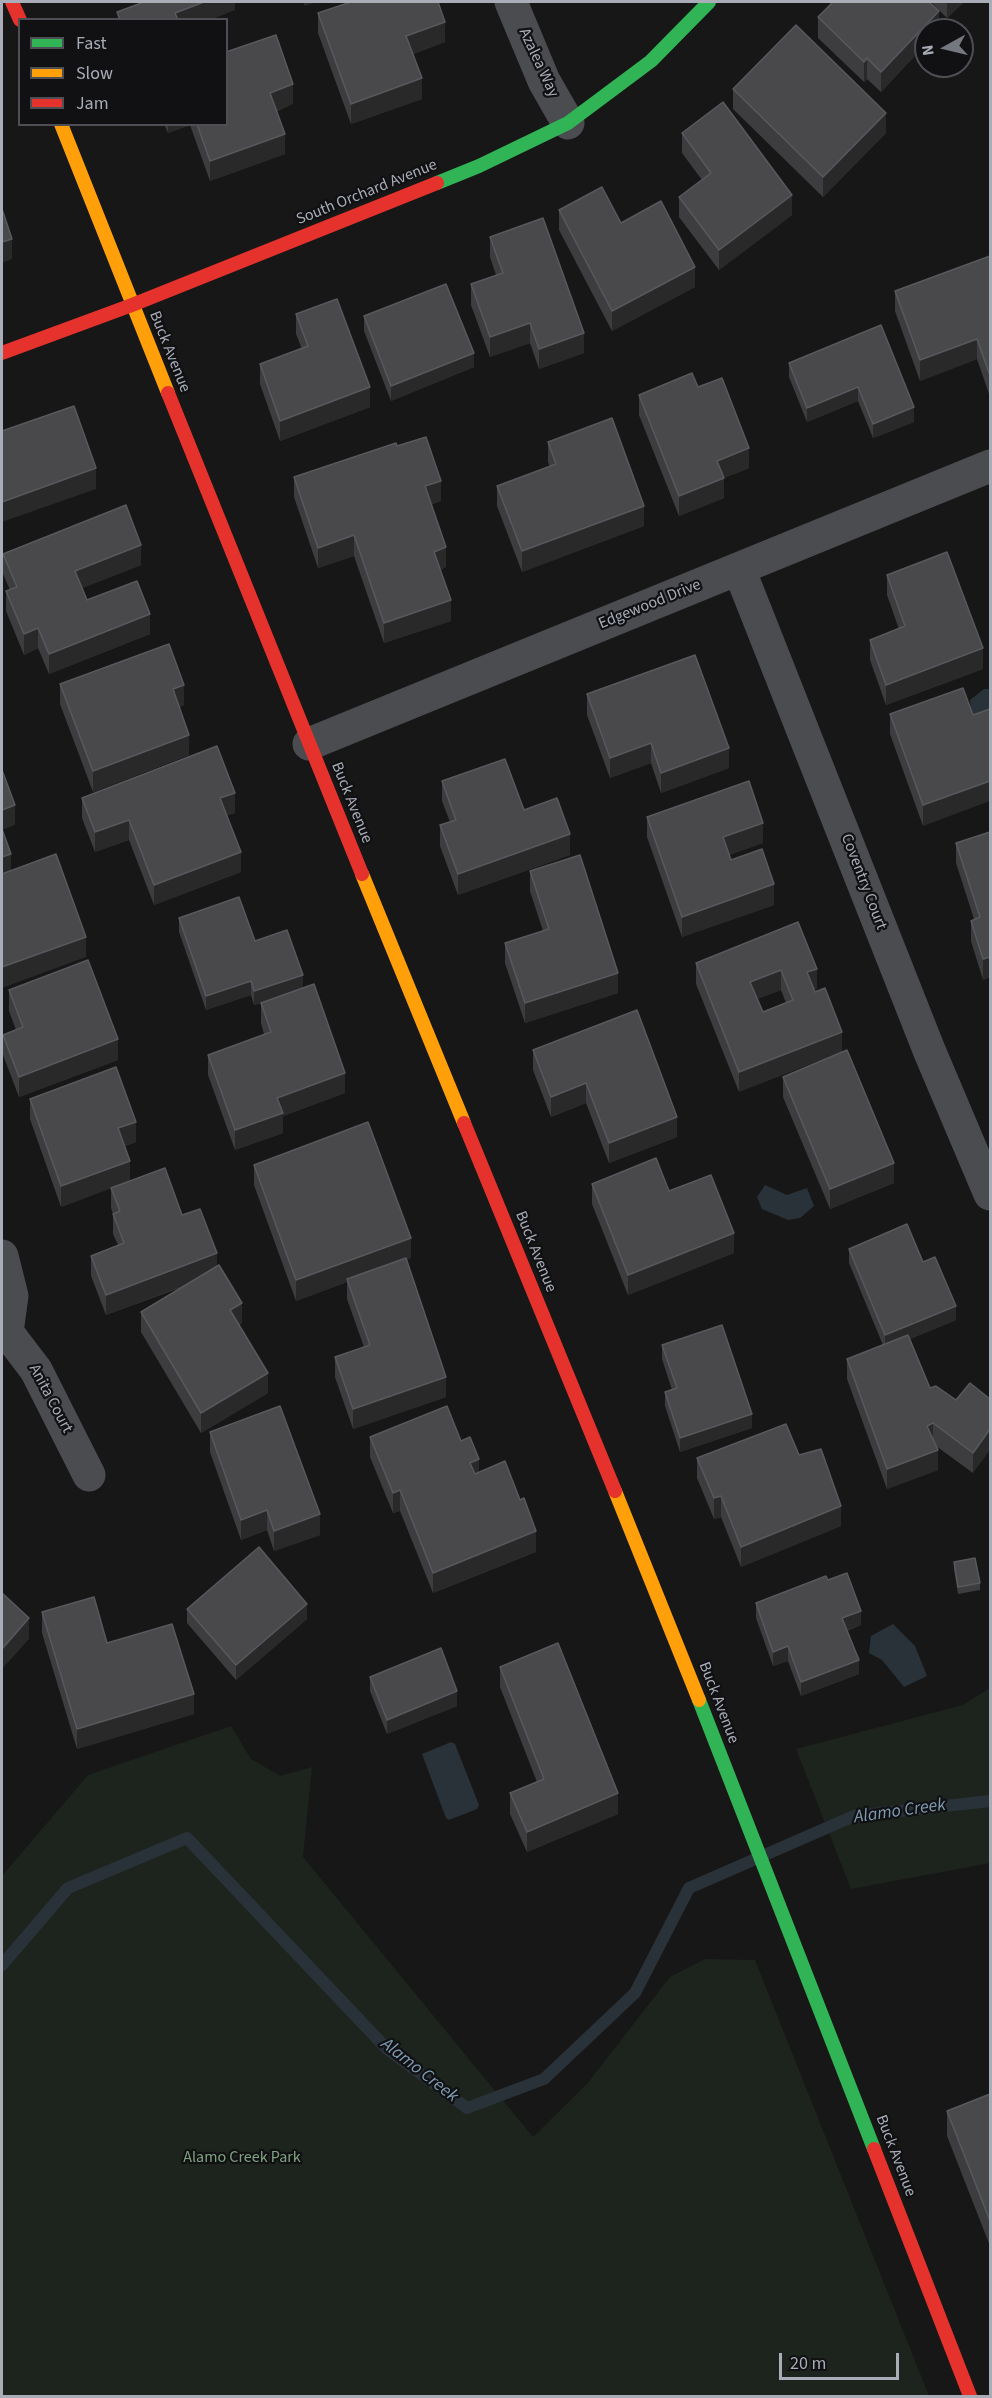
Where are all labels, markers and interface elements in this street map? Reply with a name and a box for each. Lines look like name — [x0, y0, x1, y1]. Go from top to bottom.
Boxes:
legend — [18, 18, 228, 126]
north arrow — [914, 18, 974, 78]
street label: Azalea Way — [514, 25, 562, 101]
text: Fast — [76, 31, 107, 56]
text: N — [917, 43, 940, 57]
text: Slow — [76, 61, 113, 86]
text: Jam — [76, 91, 109, 116]
street label: South Orchard Avenue — [294, 156, 440, 230]
street label: Buck Avenue — [144, 309, 194, 395]
street label: Edgewood Drive — [596, 576, 704, 634]
street label: Buck Avenue — [326, 760, 376, 846]
street label: Coventry Court — [836, 831, 890, 933]
street label: Buck Avenue — [510, 1209, 560, 1295]
street label: Anita Court — [24, 1361, 76, 1437]
street label: Buck Avenue — [694, 1659, 742, 1747]
water label: Alamo Creek — [853, 1795, 947, 1829]
water label: Alamo Creek — [376, 2034, 462, 2108]
street label: Buck Avenue — [871, 2112, 919, 2200]
park label: Alamo Creek Park — [183, 2148, 301, 2168]
scale bar — [782, 2341, 902, 2379]
text: 20 m — [790, 2351, 826, 2376]

